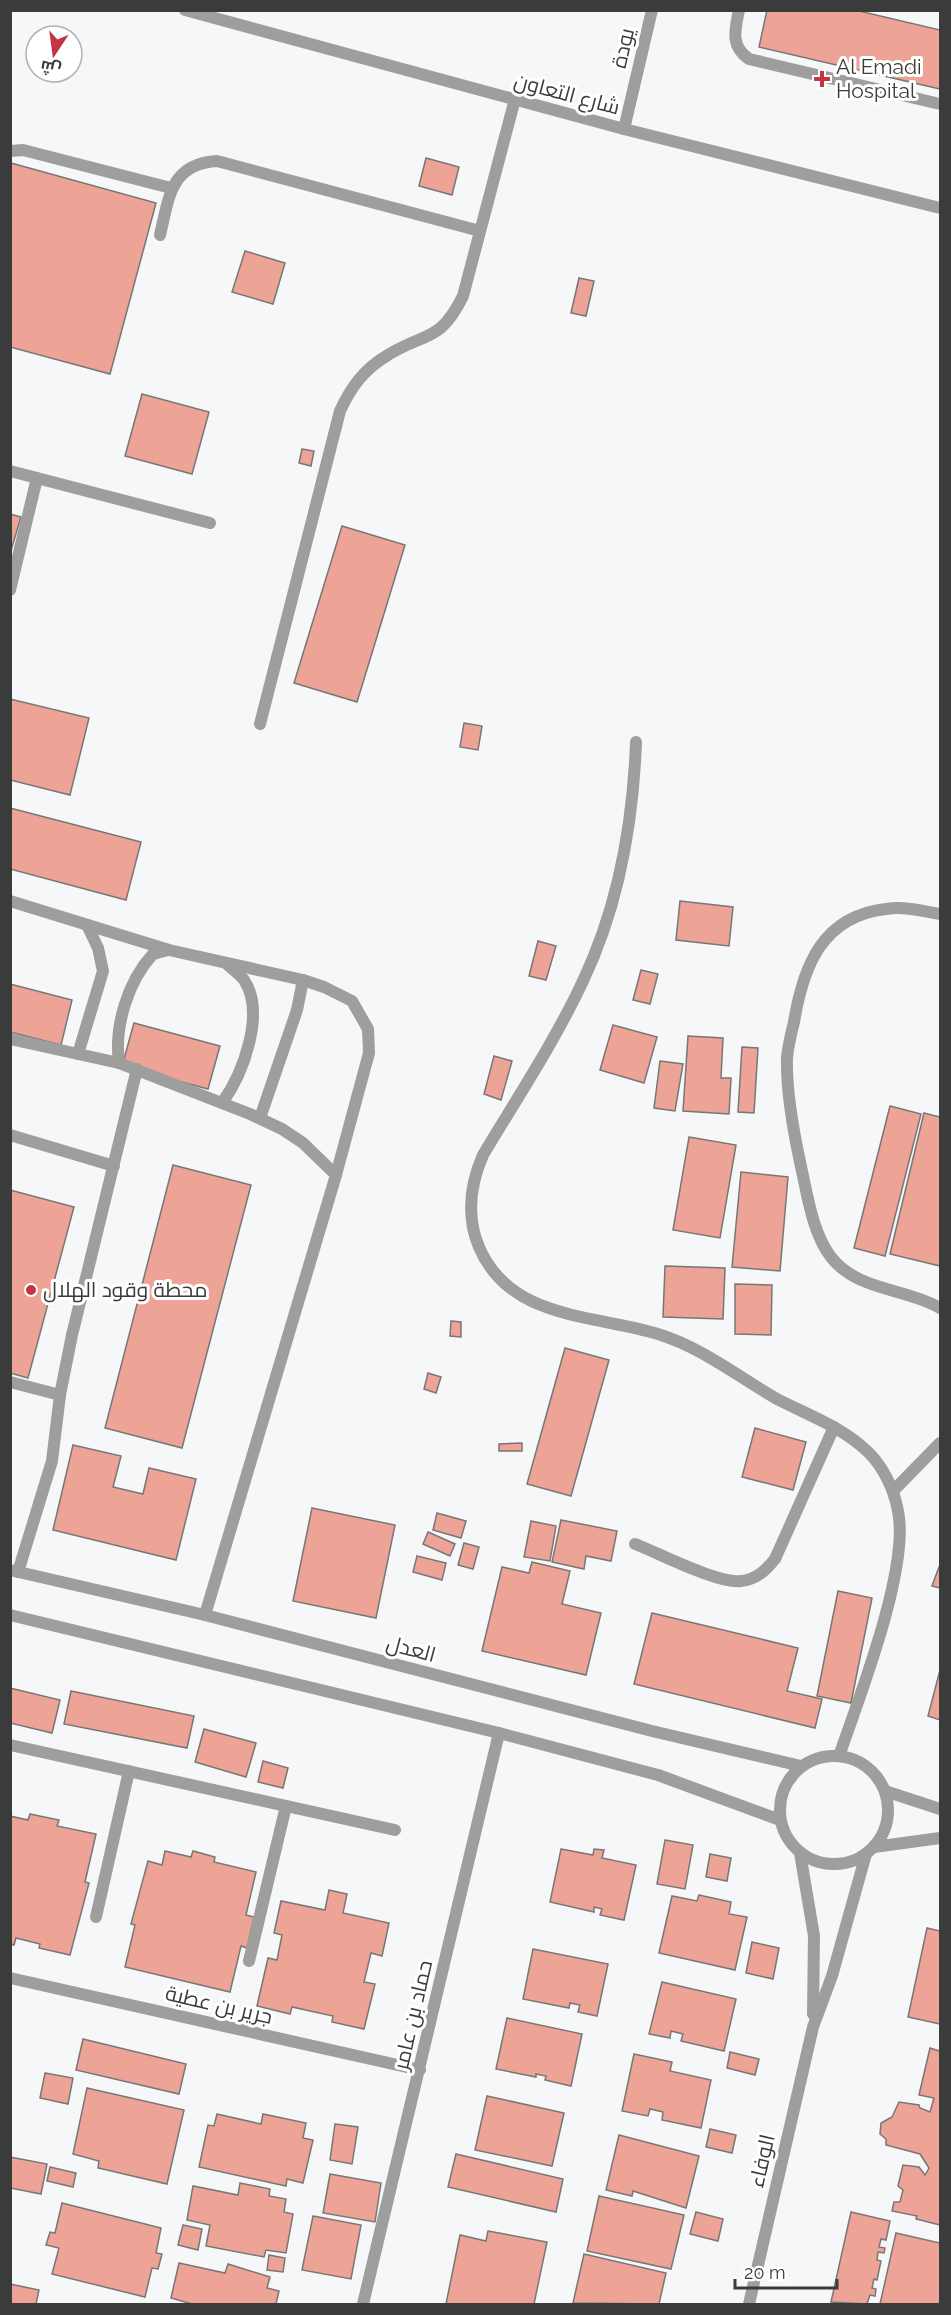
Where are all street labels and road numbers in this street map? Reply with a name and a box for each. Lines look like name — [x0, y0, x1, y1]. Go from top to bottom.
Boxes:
street label: يودة — [606, 25, 639, 70]
street label: شارع التعاون — [511, 67, 623, 122]
street label: العدل — [383, 1630, 439, 1668]
street label: حماد بن عامر — [388, 1958, 438, 2073]
street label: جرير بن عطية — [163, 1980, 275, 2030]
street label: الوفاء — [743, 2132, 780, 2190]

